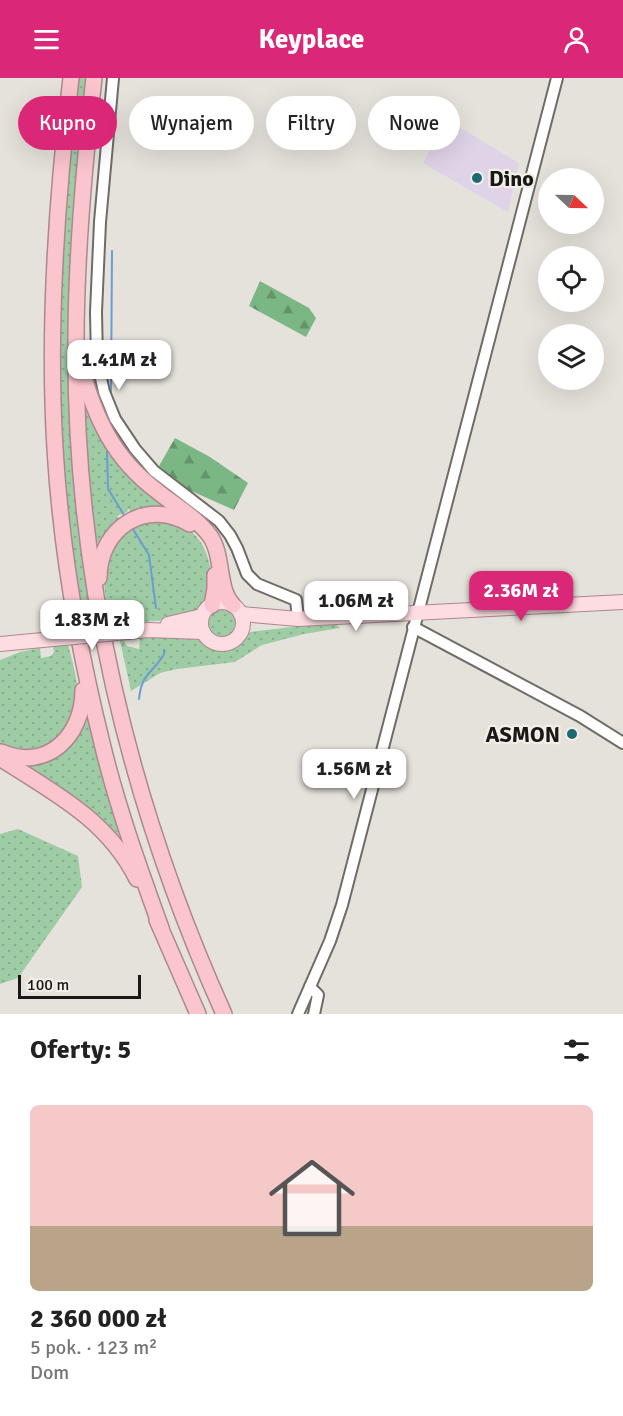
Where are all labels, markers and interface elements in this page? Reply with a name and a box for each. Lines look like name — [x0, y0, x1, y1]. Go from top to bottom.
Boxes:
icon: menu — [30, 23, 63, 56]
text: Keyplace — [259, 23, 364, 56]
icon: person — [560, 23, 593, 56]
chip: Kupno — [18, 96, 117, 150]
chip: Wynajem — [129, 96, 254, 150]
chip: Filtry — [266, 96, 356, 150]
chip: Nowe — [368, 96, 460, 150]
place label: Dino — [489, 165, 534, 192]
north arrow — [538, 168, 604, 234]
map controls — [538, 168, 604, 390]
marker: Dino — [470, 171, 484, 185]
button: locate — [538, 246, 604, 312]
button: layers — [538, 324, 604, 390]
pin: 1.41M zł — [57, 340, 181, 391]
text: 1.41M zł — [81, 347, 157, 372]
pin: 2.36M zł — [459, 571, 583, 622]
text: 2.36M zł — [483, 578, 559, 603]
pin: 1.06M zł — [294, 581, 418, 632]
text: 1.06M zł — [318, 588, 394, 613]
pin: 1.83M zł — [30, 600, 154, 651]
text: 1.83M zł — [54, 607, 130, 632]
place label: ASMON — [486, 721, 560, 748]
marker: ASMON — [565, 727, 579, 741]
pin: 1.56M zł — [292, 749, 416, 800]
text: 1.56M zł — [316, 756, 392, 781]
scale bar — [18, 972, 141, 1000]
text: 100 m — [27, 975, 69, 995]
text: Oferty: 5 — [30, 1034, 131, 1066]
icon: filters — [560, 1034, 593, 1067]
icon: home — [258, 1144, 366, 1252]
text: 2 360 000 zł — [30, 1303, 167, 1335]
text: 5 pok. · 123 m² — [30, 1335, 158, 1360]
text: Dom — [30, 1360, 69, 1385]

